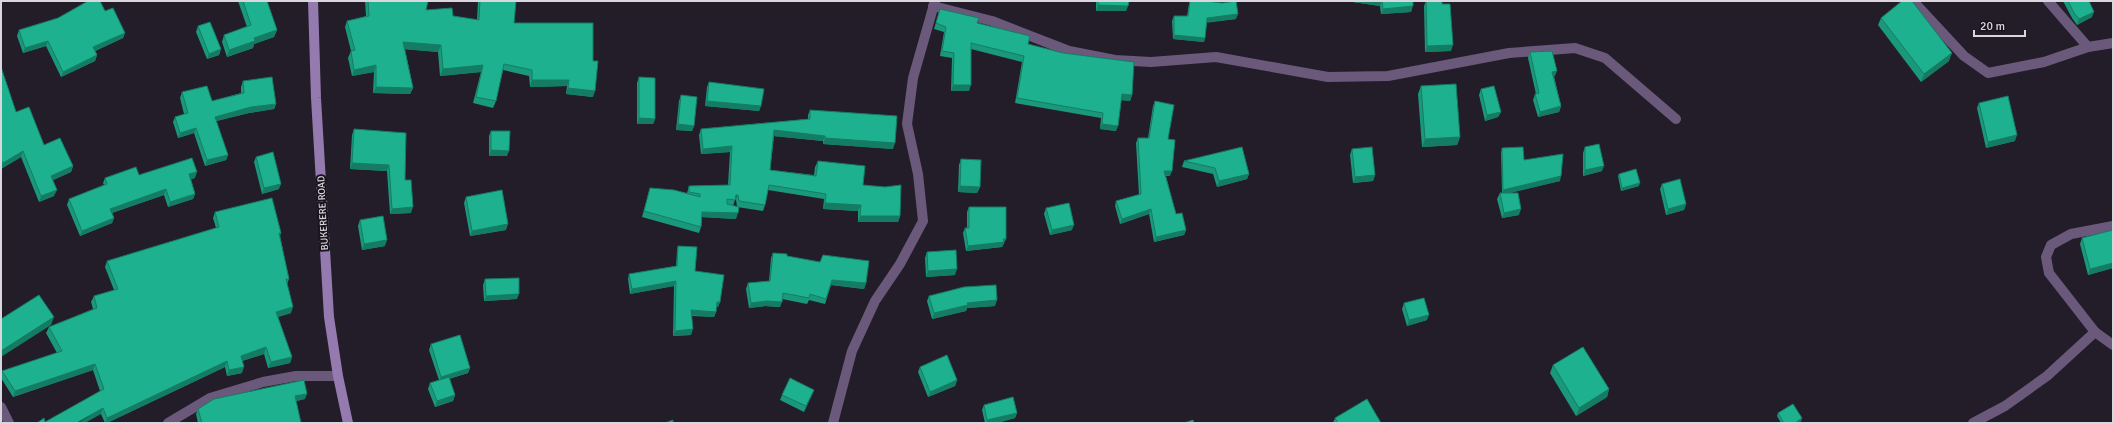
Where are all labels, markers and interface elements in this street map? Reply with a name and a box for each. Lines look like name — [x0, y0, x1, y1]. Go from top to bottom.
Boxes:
scale bar — [1974, 12, 2025, 38]
text: 20 m — [1980, 19, 2005, 34]
street label: BUKERERE ROAD — [315, 175, 331, 251]

